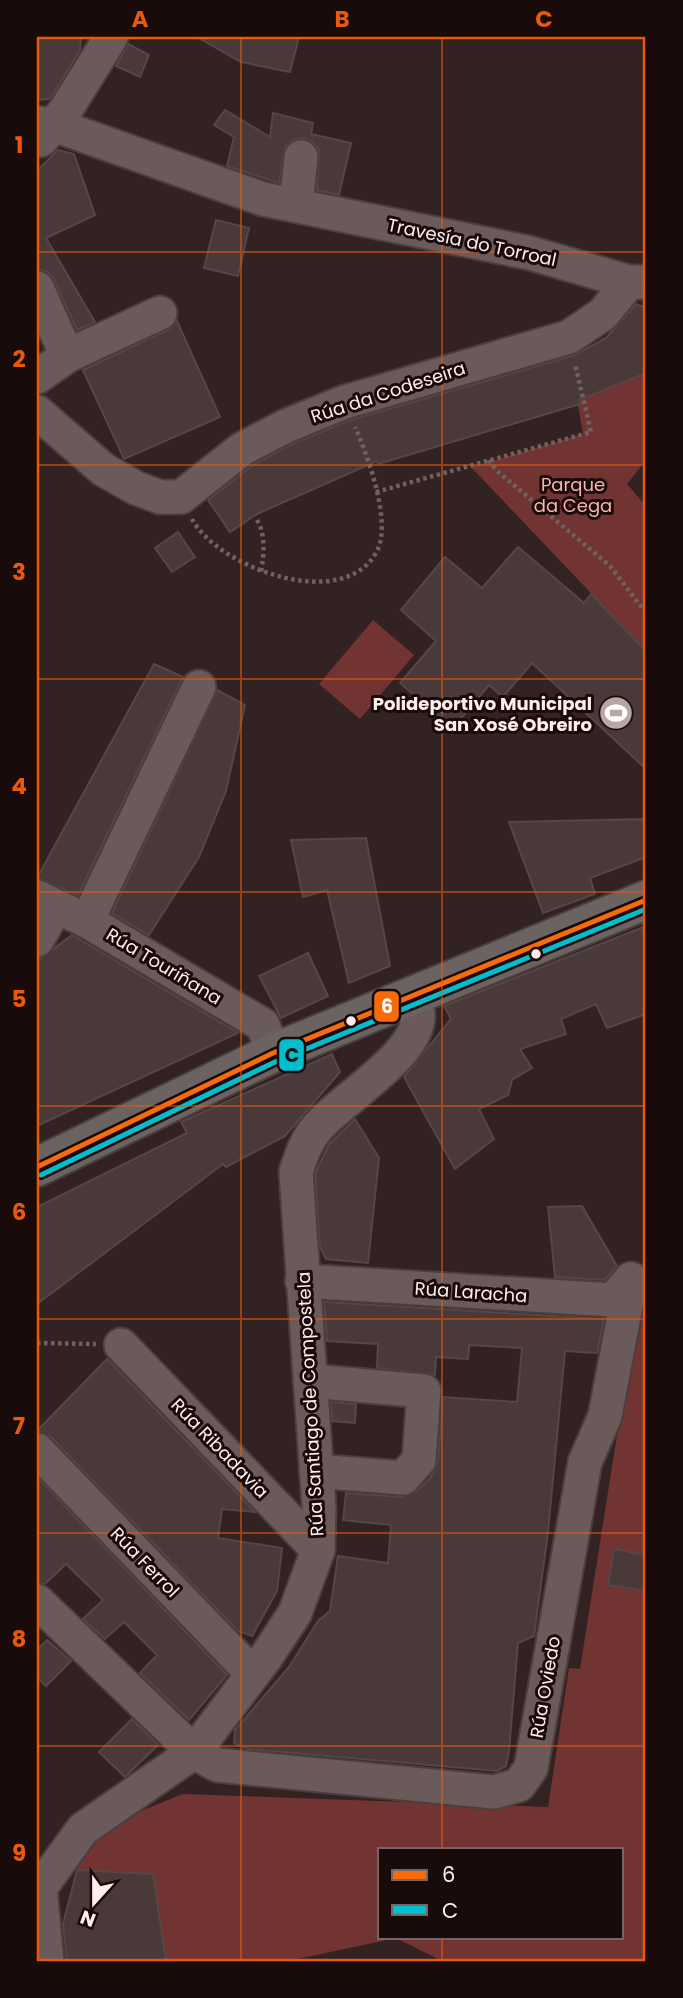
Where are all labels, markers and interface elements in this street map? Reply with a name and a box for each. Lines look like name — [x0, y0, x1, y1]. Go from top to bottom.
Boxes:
text: A — [132, 3, 149, 35]
text: B — [334, 3, 350, 35]
text: C — [535, 3, 553, 35]
text: 1 — [15, 129, 23, 161]
street label: Travesía do Torroal — [385, 212, 559, 272]
text: 2 — [12, 343, 26, 375]
street label: Rúa da Codeseira — [307, 355, 469, 429]
park label: Parque da Cega — [534, 472, 612, 518]
text: 3 — [12, 556, 26, 588]
place label: Polideportivo Municipal San Xosé Obreiro — [373, 691, 592, 737]
sports icon: Polideportivo Municipal San Xosé Obreiro — [597, 694, 635, 732]
text: 4 — [11, 770, 27, 802]
street label: Rúa Touriñana — [102, 922, 226, 1010]
unlabelled marker — [529, 947, 543, 961]
text: 5 — [12, 983, 26, 1015]
line badge: 6 — [373, 990, 400, 1023]
text: 6 — [381, 993, 393, 1020]
unlabelled marker — [344, 1014, 358, 1028]
line badge: C — [278, 1038, 305, 1072]
text: C — [285, 1042, 299, 1069]
text: 6 — [12, 1196, 26, 1228]
street label: Rúa Santiago de Compostela — [291, 1271, 329, 1537]
street label: Rúa Laracha — [414, 1276, 528, 1308]
street label: Rúa Ribadavia — [166, 1392, 274, 1504]
text: 7 — [13, 1410, 25, 1442]
street label: Rúa Ferrol — [105, 1521, 185, 1603]
text: 8 — [12, 1623, 26, 1655]
street label: Rúa Oviedo — [524, 1634, 566, 1740]
text: 9 — [12, 1837, 26, 1869]
legend — [378, 1848, 624, 1938]
text: 6 — [442, 1860, 455, 1889]
north arrow — [60, 1868, 130, 1938]
text: C — [442, 1896, 458, 1925]
text: N — [77, 1903, 100, 1934]

